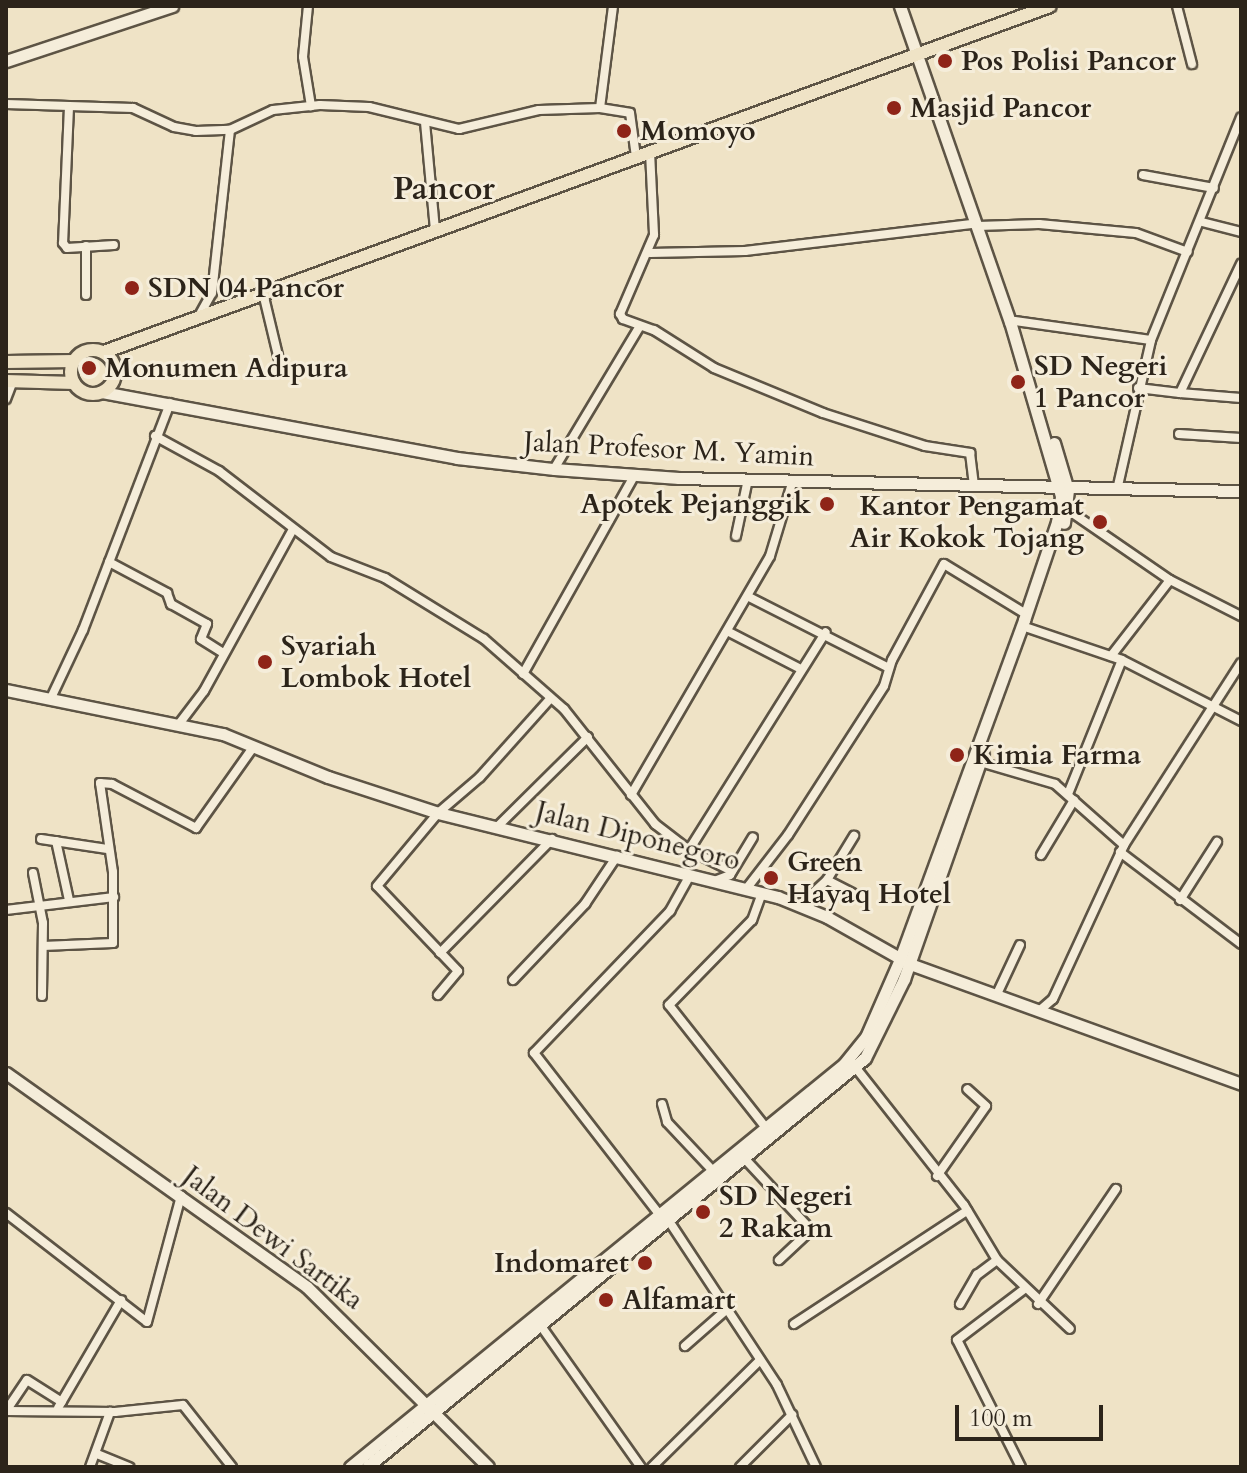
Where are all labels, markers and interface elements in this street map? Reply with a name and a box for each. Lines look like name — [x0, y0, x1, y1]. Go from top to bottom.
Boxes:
place label: Pos Polisi Pancor — [961, 44, 1176, 78]
marker: Pos Polisi Pancor — [936, 52, 954, 70]
place label: Masjid Pancor — [910, 91, 1091, 125]
marker: Masjid Pancor — [885, 99, 903, 117]
place label: Momoyo — [640, 114, 756, 148]
marker: Momoyo — [615, 122, 633, 140]
district label: Pancor — [393, 170, 495, 208]
place label: SDN 04 Pancor — [148, 271, 344, 305]
marker: SDN 04 Pancor — [123, 279, 141, 297]
place label: SD Negeri 1 Pancor — [1034, 349, 1167, 415]
place label: Monumen Adipura — [105, 351, 348, 385]
marker: Monumen Adipura — [80, 359, 98, 377]
marker: SD Negeri 1 Pancor — [1009, 373, 1027, 391]
street label: Jalan Profesor M. Yamin — [523, 425, 815, 473]
place label: Apotek Pejanggik — [580, 487, 811, 521]
place label: Kantor Pengamat Air Kokok Tojang — [850, 489, 1084, 555]
marker: Apotek Pejanggik — [818, 495, 836, 513]
marker: Kantor Pengamat Air Kokok Tojang — [1091, 513, 1109, 531]
place label: Syariah Lombok Hotel — [281, 629, 471, 695]
marker: Syariah Lombok Hotel — [256, 653, 274, 671]
place label: Kimia Farma — [973, 738, 1141, 772]
marker: Kimia Farma — [948, 746, 966, 764]
street label: Jalan Diponegoro — [532, 794, 744, 878]
place label: Green Hayaq Hotel — [787, 845, 951, 911]
marker: Green Hayaq Hotel — [762, 869, 780, 887]
street label: Jalan Dewi Sartika — [176, 1159, 370, 1317]
place label: SD Negeri 2 Rakam — [719, 1179, 852, 1245]
marker: SD Negeri 2 Rakam — [694, 1203, 712, 1221]
place label: Indomaret — [494, 1246, 629, 1280]
marker: Indomaret — [636, 1254, 654, 1272]
place label: Alfamart — [622, 1283, 736, 1317]
marker: Alfamart — [597, 1291, 615, 1309]
scale bar — [959, 1389, 1107, 1439]
text: 100 m — [969, 1402, 1033, 1435]

